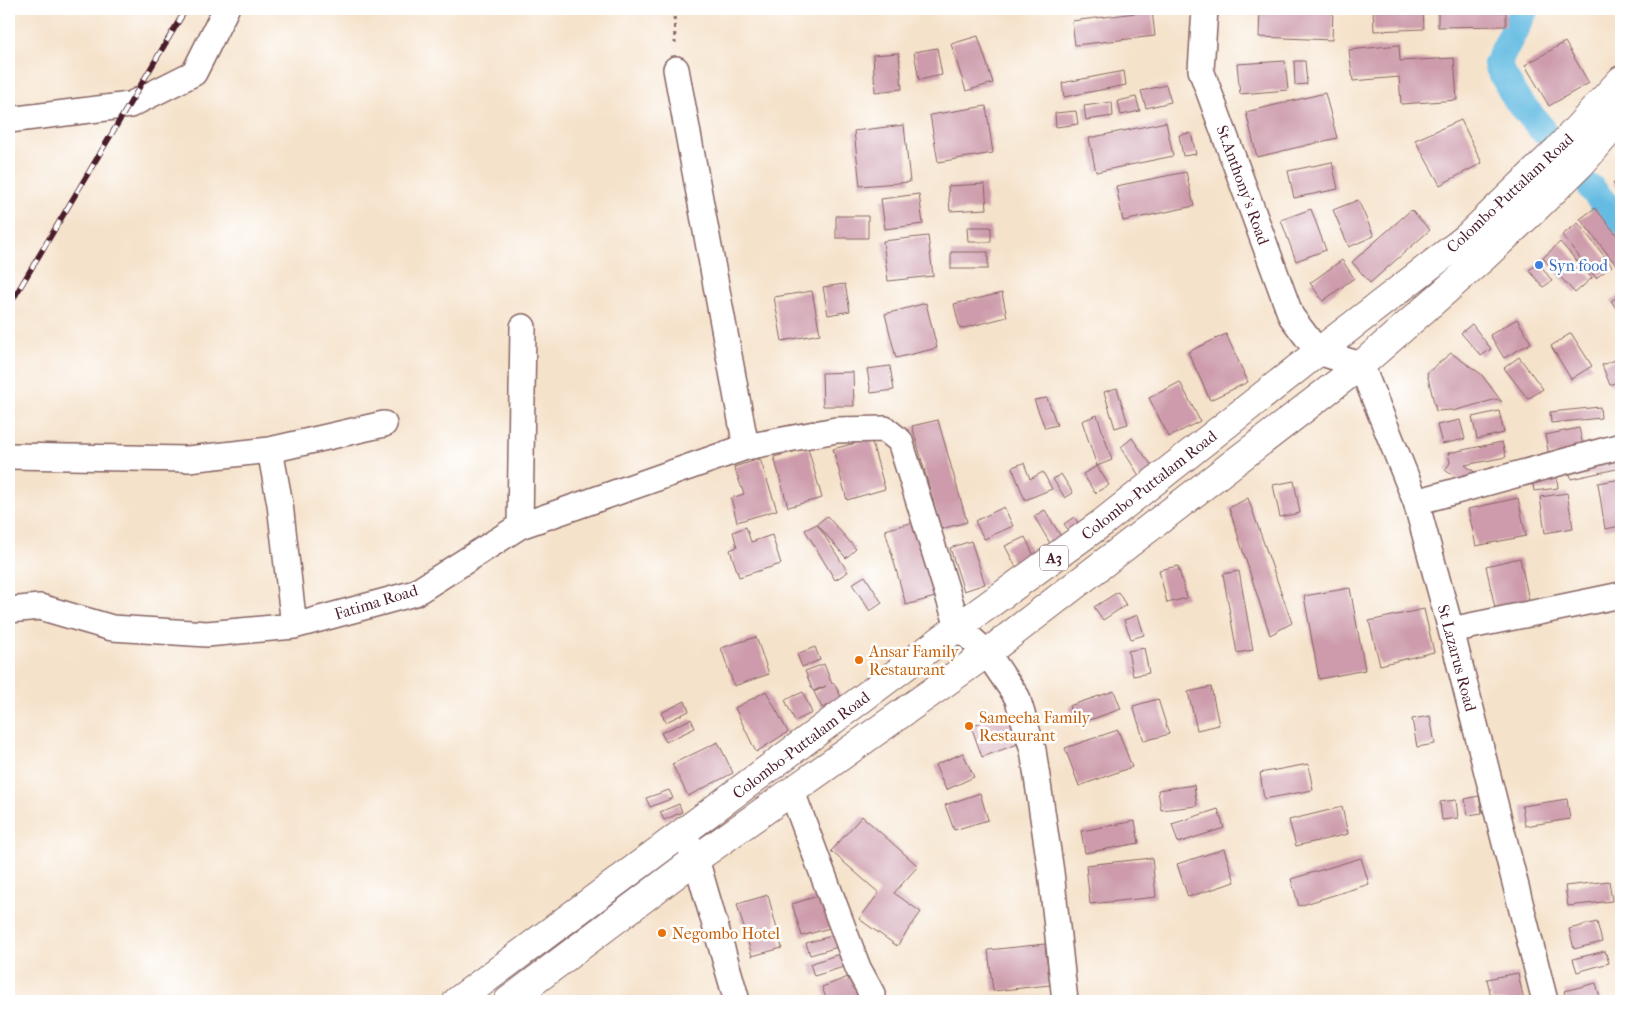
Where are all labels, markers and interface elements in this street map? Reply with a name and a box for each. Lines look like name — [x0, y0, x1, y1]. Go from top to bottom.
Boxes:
street label: St.Anthony's Road — [1213, 123, 1274, 248]
street label: Colombo-Puttalam Road — [1443, 129, 1578, 257]
place label: Syn food — [1549, 256, 1608, 275]
marker: Syn food — [1533, 259, 1545, 271]
street label: Colombo-Puttalam Road — [1077, 426, 1221, 544]
road number: A3 — [1040, 546, 1068, 570]
street label: Fatima Road — [332, 580, 420, 624]
street label: St Lazarus Road — [1434, 602, 1480, 714]
place label: Ansar Family Restaurant — [868, 642, 959, 679]
marker: Ansar Family Restaurant — [853, 654, 865, 666]
street label: Colombo-Puttalam Road — [729, 687, 873, 803]
place label: Sameeha Family Restaurant — [979, 708, 1091, 745]
marker: Sameeha Family Restaurant — [963, 720, 975, 732]
place label: Negombo Hotel — [672, 924, 781, 943]
marker: Negombo Hotel — [656, 927, 668, 939]

